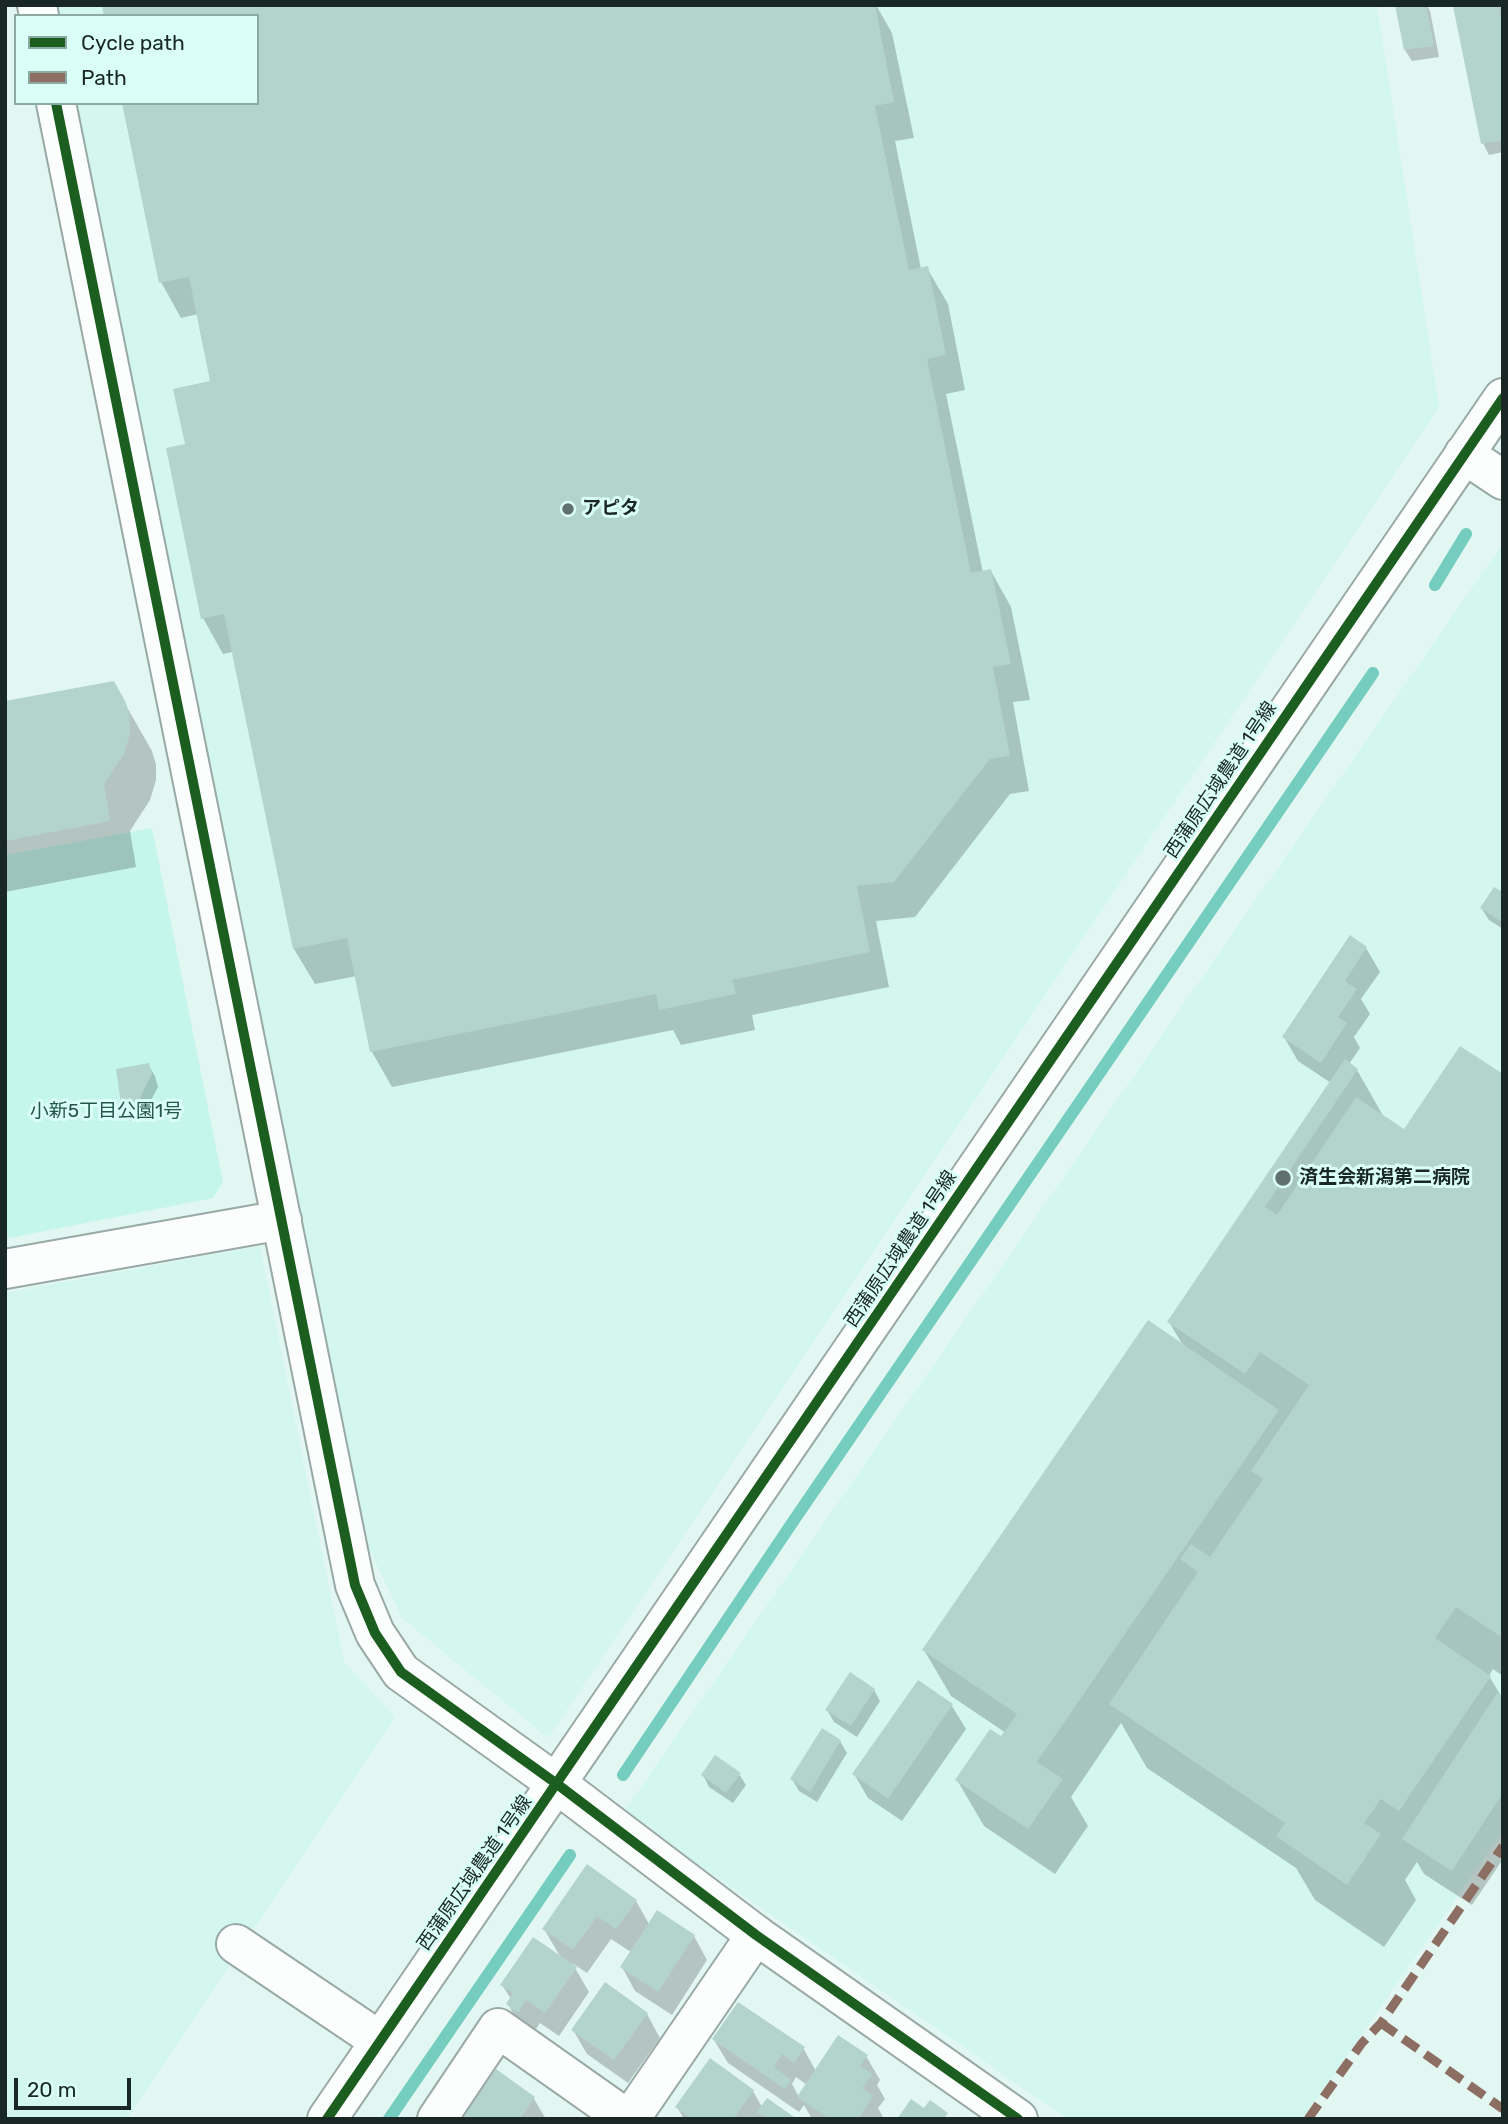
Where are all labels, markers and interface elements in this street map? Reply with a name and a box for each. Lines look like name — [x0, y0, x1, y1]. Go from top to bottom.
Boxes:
legend — [14, 14, 259, 105]
text: Cycle path — [81, 30, 185, 55]
text: Path — [81, 65, 127, 90]
place label: アピタ — [582, 498, 639, 520]
marker: アピタ — [560, 501, 576, 517]
street label: 西蒲原広域農道 1号線 — [1160, 697, 1282, 863]
park label: 小新5丁目公園1号 — [30, 1101, 182, 1123]
street label: 西蒲原広域農道 1号線 — [840, 1166, 962, 1332]
place label: 済生会新潟第二病院 — [1299, 1167, 1470, 1189]
marker: 済生会新潟第二病院 — [1273, 1168, 1293, 1188]
street label: 西蒲原広域農道 1号線 — [413, 1791, 537, 1955]
scale bar — [18, 2064, 135, 2108]
text: 20 m — [27, 2077, 76, 2102]

